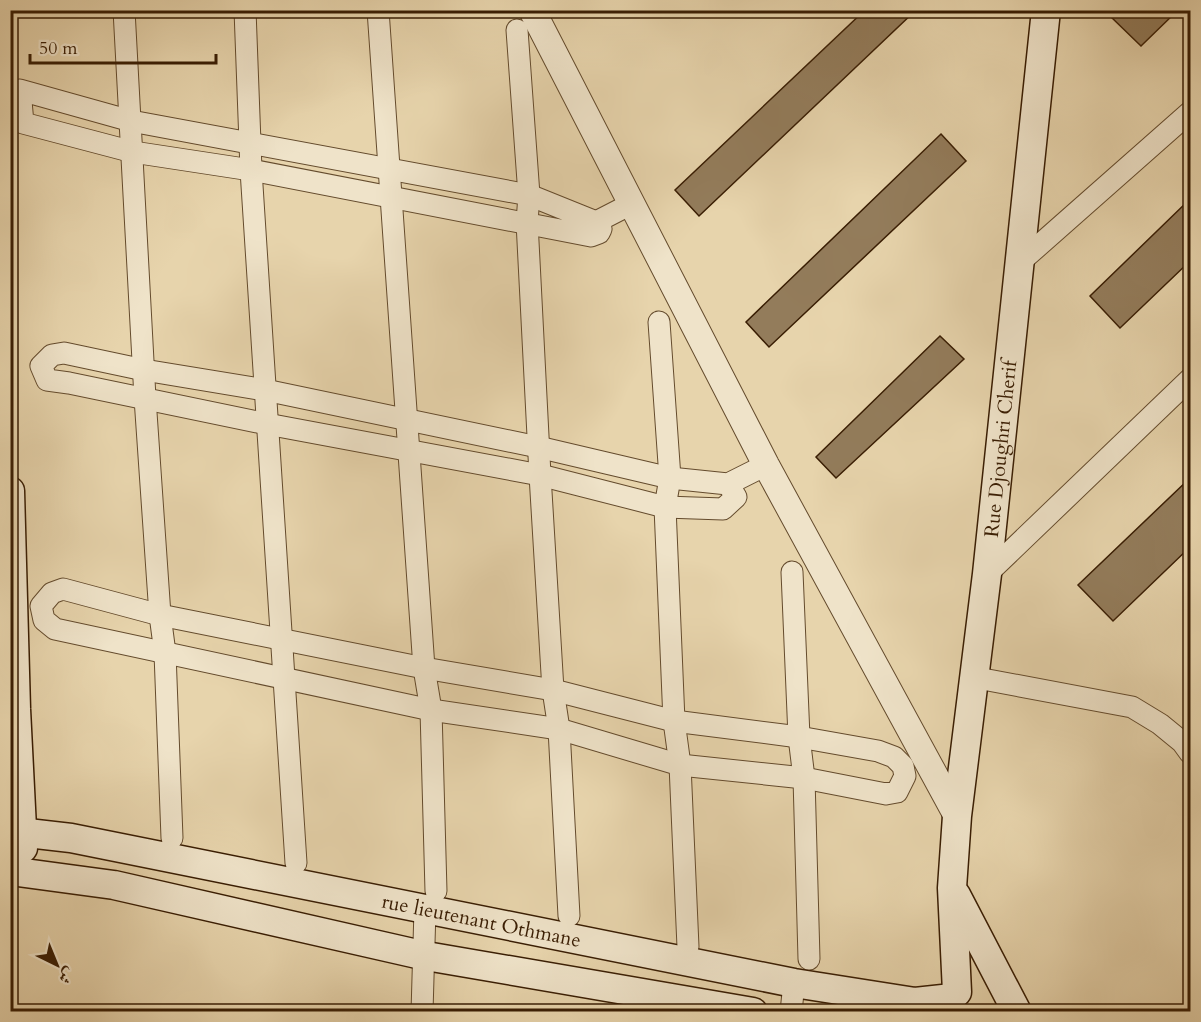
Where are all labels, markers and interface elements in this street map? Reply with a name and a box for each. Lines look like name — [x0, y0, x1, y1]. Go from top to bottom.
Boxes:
scale bar — [30, 27, 216, 65]
text: 50 m — [39, 36, 78, 61]
street label: Rue Djoughri Cherif — [977, 356, 1023, 539]
street label: rue lieutenant Othmane — [379, 887, 583, 953]
north arrow — [27, 935, 87, 995]
text: ش — [53, 962, 80, 989]

